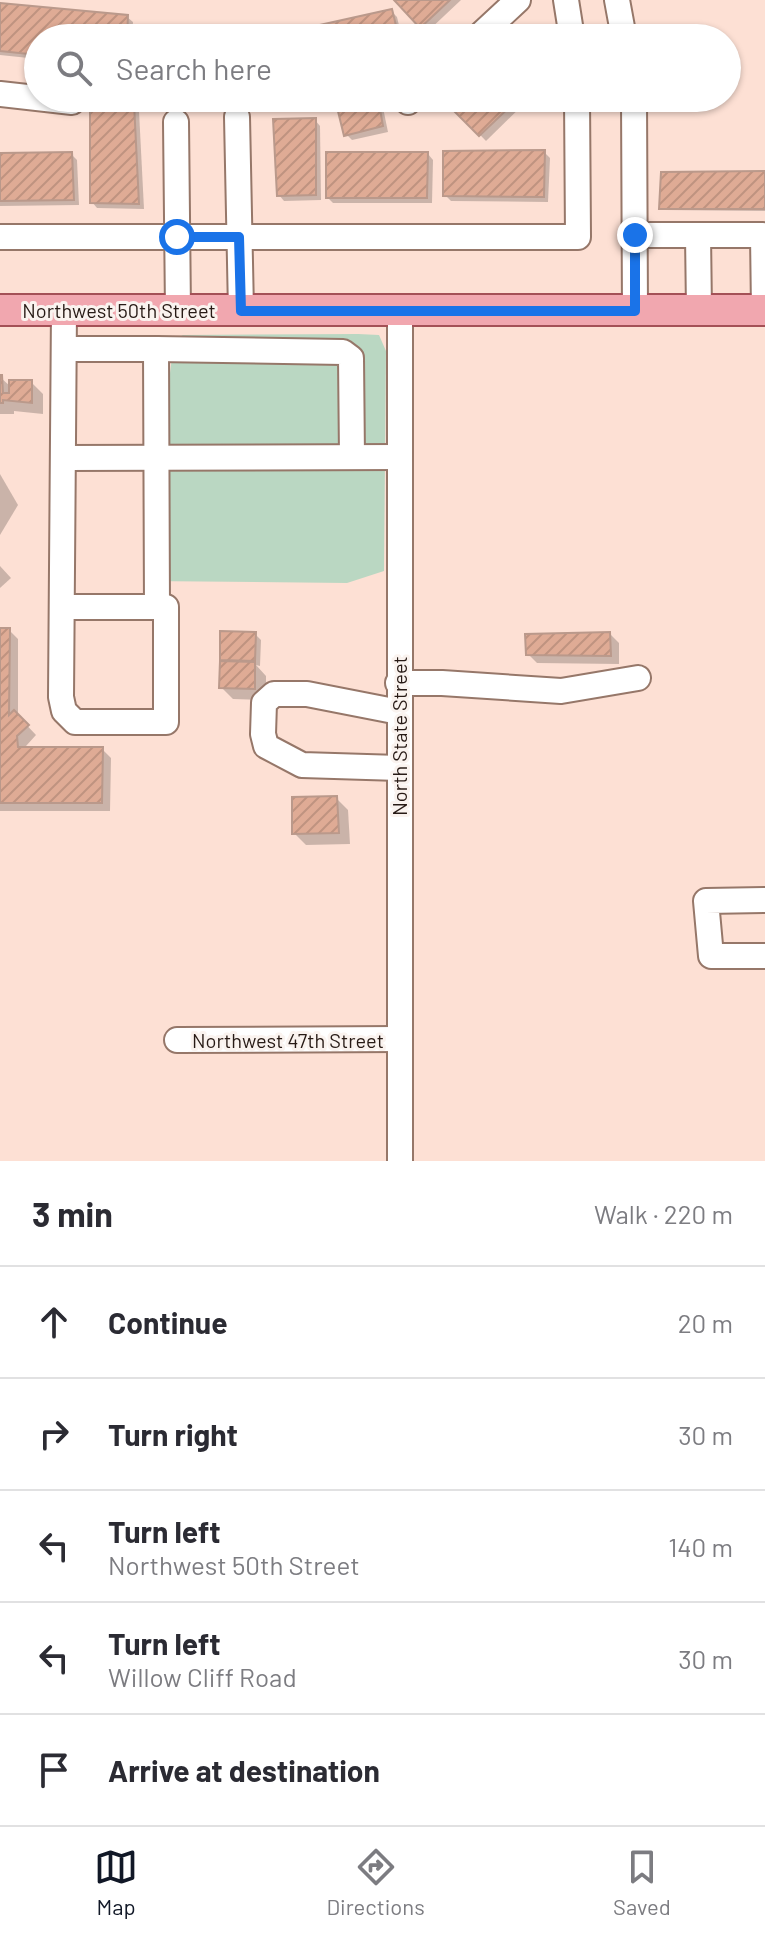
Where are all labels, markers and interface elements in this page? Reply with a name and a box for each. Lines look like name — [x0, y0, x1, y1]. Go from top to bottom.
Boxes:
search box — [24, 24, 741, 112]
icon: search — [52, 46, 96, 90]
text: Search here — [116, 50, 272, 86]
route end — [617, 217, 653, 253]
route start — [159, 219, 195, 255]
street label: Northwest 50th Street — [22, 298, 216, 322]
street label: North State Street — [387, 656, 411, 816]
street label: Northwest 47th Street — [192, 1028, 384, 1052]
text: 3 min — [32, 1193, 113, 1234]
text: Walk · 220 m — [594, 1198, 733, 1229]
icon: ahead — [32, 1300, 76, 1344]
text: Continue — [108, 1304, 228, 1340]
text: 20 m — [678, 1307, 733, 1338]
icon: right — [32, 1412, 76, 1456]
text: Turn right — [108, 1416, 238, 1452]
text: 30 m — [678, 1419, 733, 1450]
text: Turn left — [108, 1513, 221, 1549]
icon: left — [32, 1524, 76, 1568]
text: 140 m — [668, 1531, 733, 1562]
text: Northwest 50th Street — [108, 1549, 360, 1580]
text: Turn left — [108, 1625, 221, 1661]
icon: left — [32, 1636, 76, 1680]
text: 30 m — [678, 1643, 733, 1674]
text: Willow Cliff Road — [108, 1661, 297, 1692]
icon: arrive — [32, 1748, 76, 1792]
text: Arrive at destination — [108, 1752, 380, 1788]
tab: Map — [94, 1845, 138, 1919]
tab: Directions — [326, 1845, 425, 1919]
tab: Saved — [613, 1845, 671, 1919]

